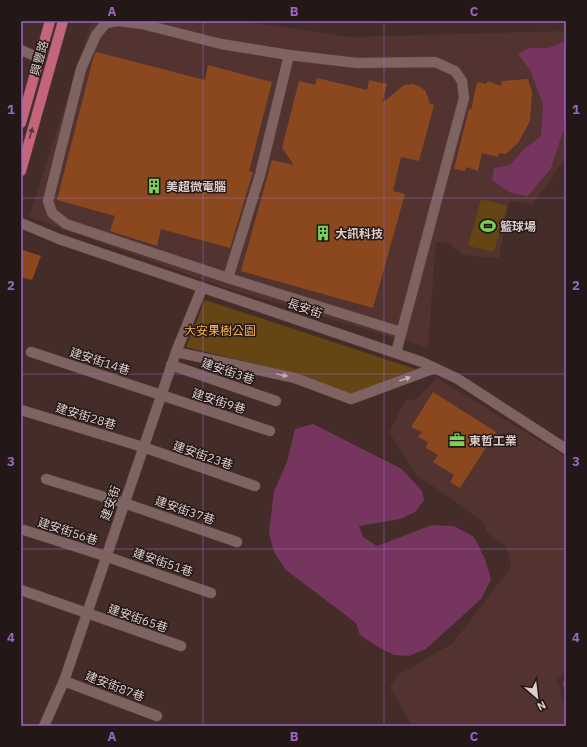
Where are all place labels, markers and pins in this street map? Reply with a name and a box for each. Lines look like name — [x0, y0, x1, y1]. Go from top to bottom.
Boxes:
building icon: 美超微電腦 — [145, 177, 163, 195]
place label: 美超微電腦 — [166, 179, 226, 194]
sports icon: 籃球場 — [479, 217, 497, 235]
place label: 籃球場 — [500, 219, 536, 234]
building icon: 大訊科技 — [314, 224, 332, 242]
place label: 大訊科技 — [335, 226, 383, 241]
office icon: 東哲工業 — [448, 431, 466, 449]
place label: 東哲工業 — [469, 433, 517, 448]

